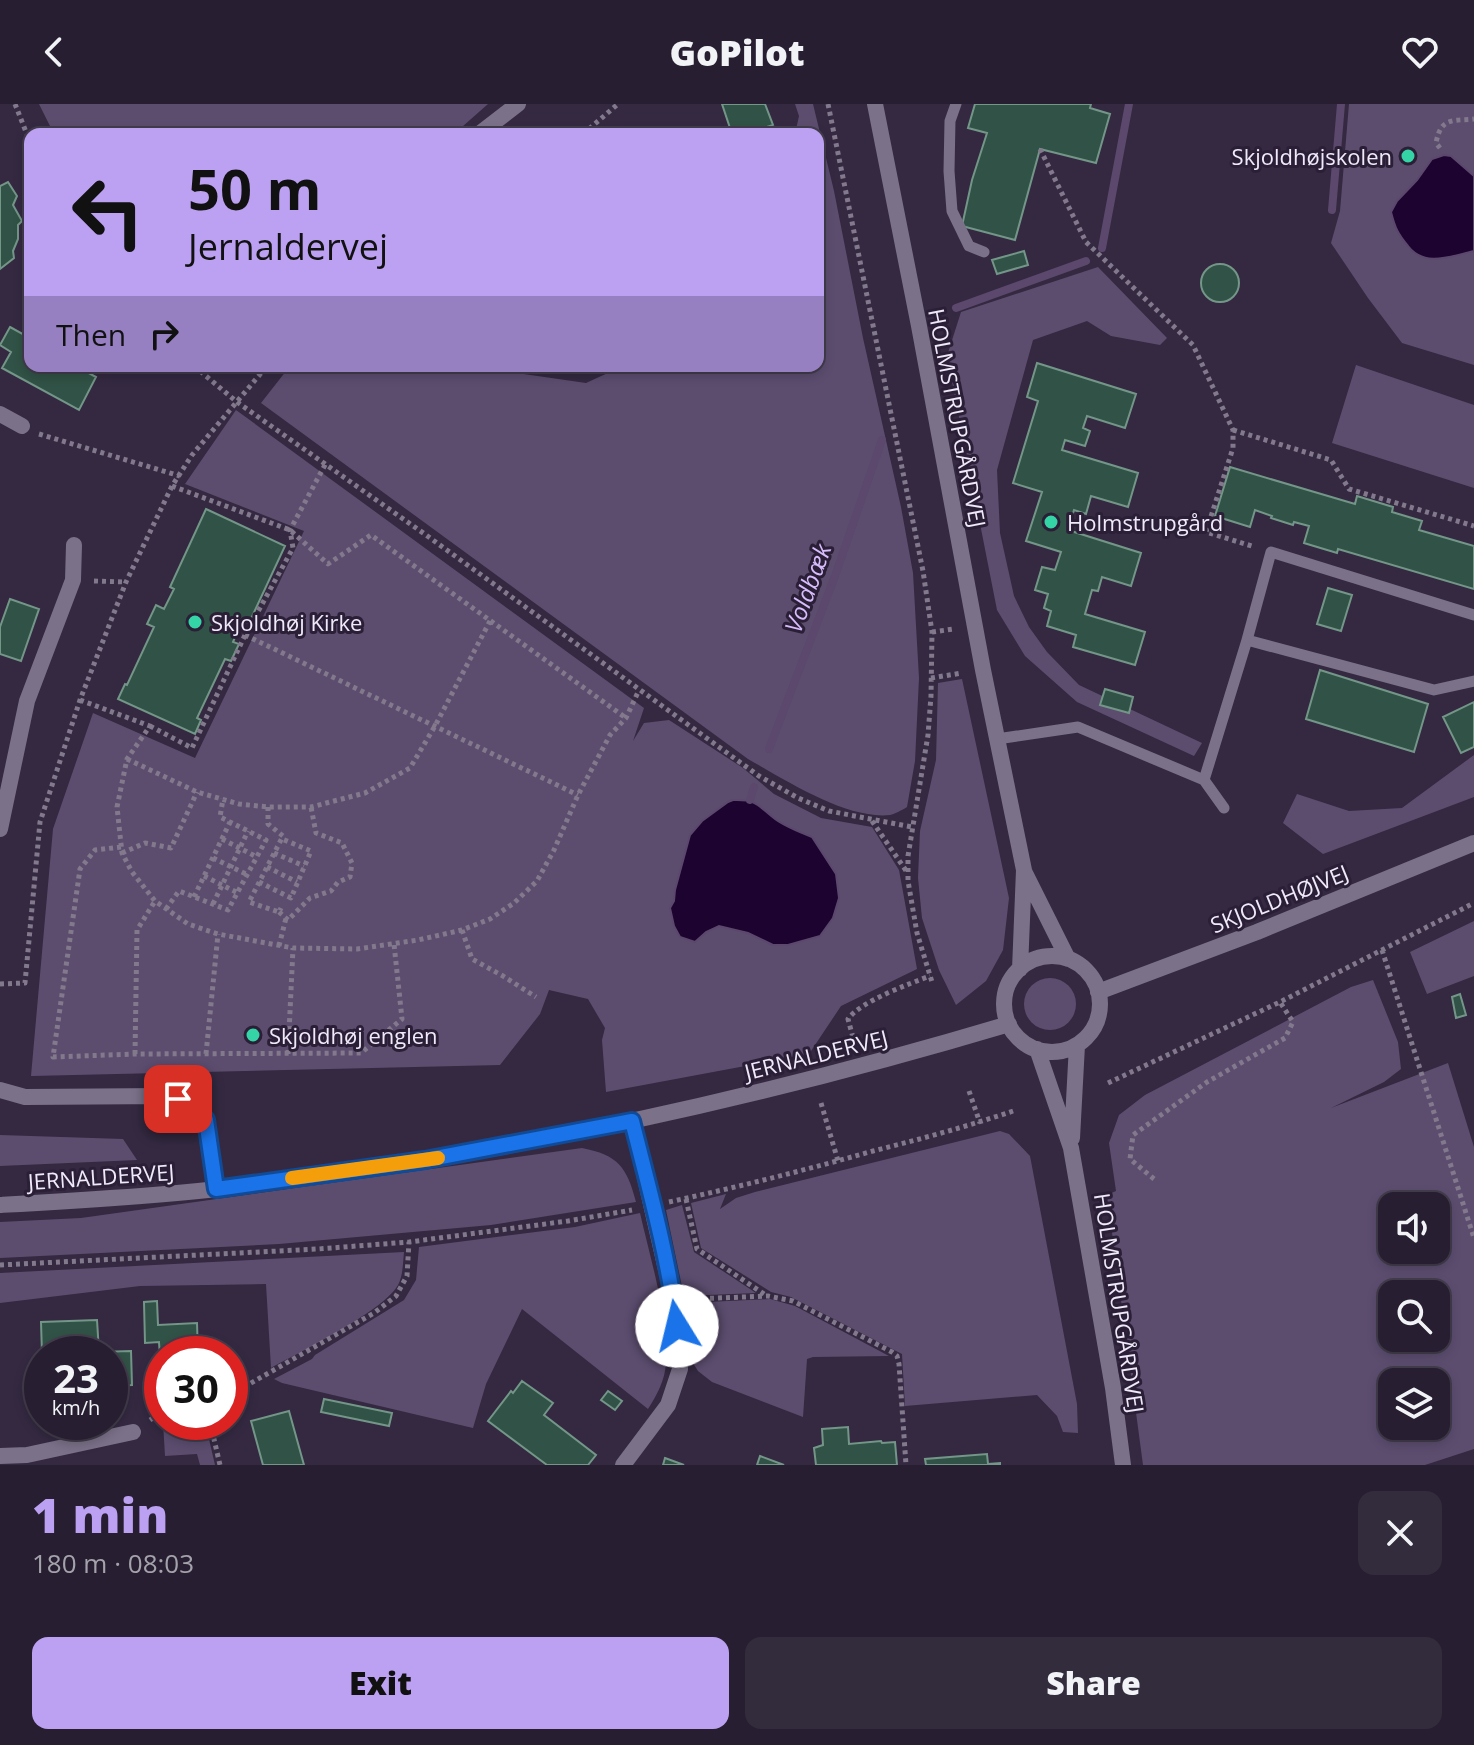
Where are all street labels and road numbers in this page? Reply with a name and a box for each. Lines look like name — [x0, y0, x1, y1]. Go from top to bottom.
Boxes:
street label: HOLMSTRUPGÅRDVEJ — [922, 306, 994, 530]
street label: SKJOLDHØJVEJ — [1205, 857, 1353, 939]
street label: JERNALDERVEJ — [739, 1022, 891, 1087]
street label: JERNALDERVEJ — [25, 1156, 175, 1196]
street label: HOLMSTRUPGÅRDVEJ — [1088, 1191, 1152, 1415]

